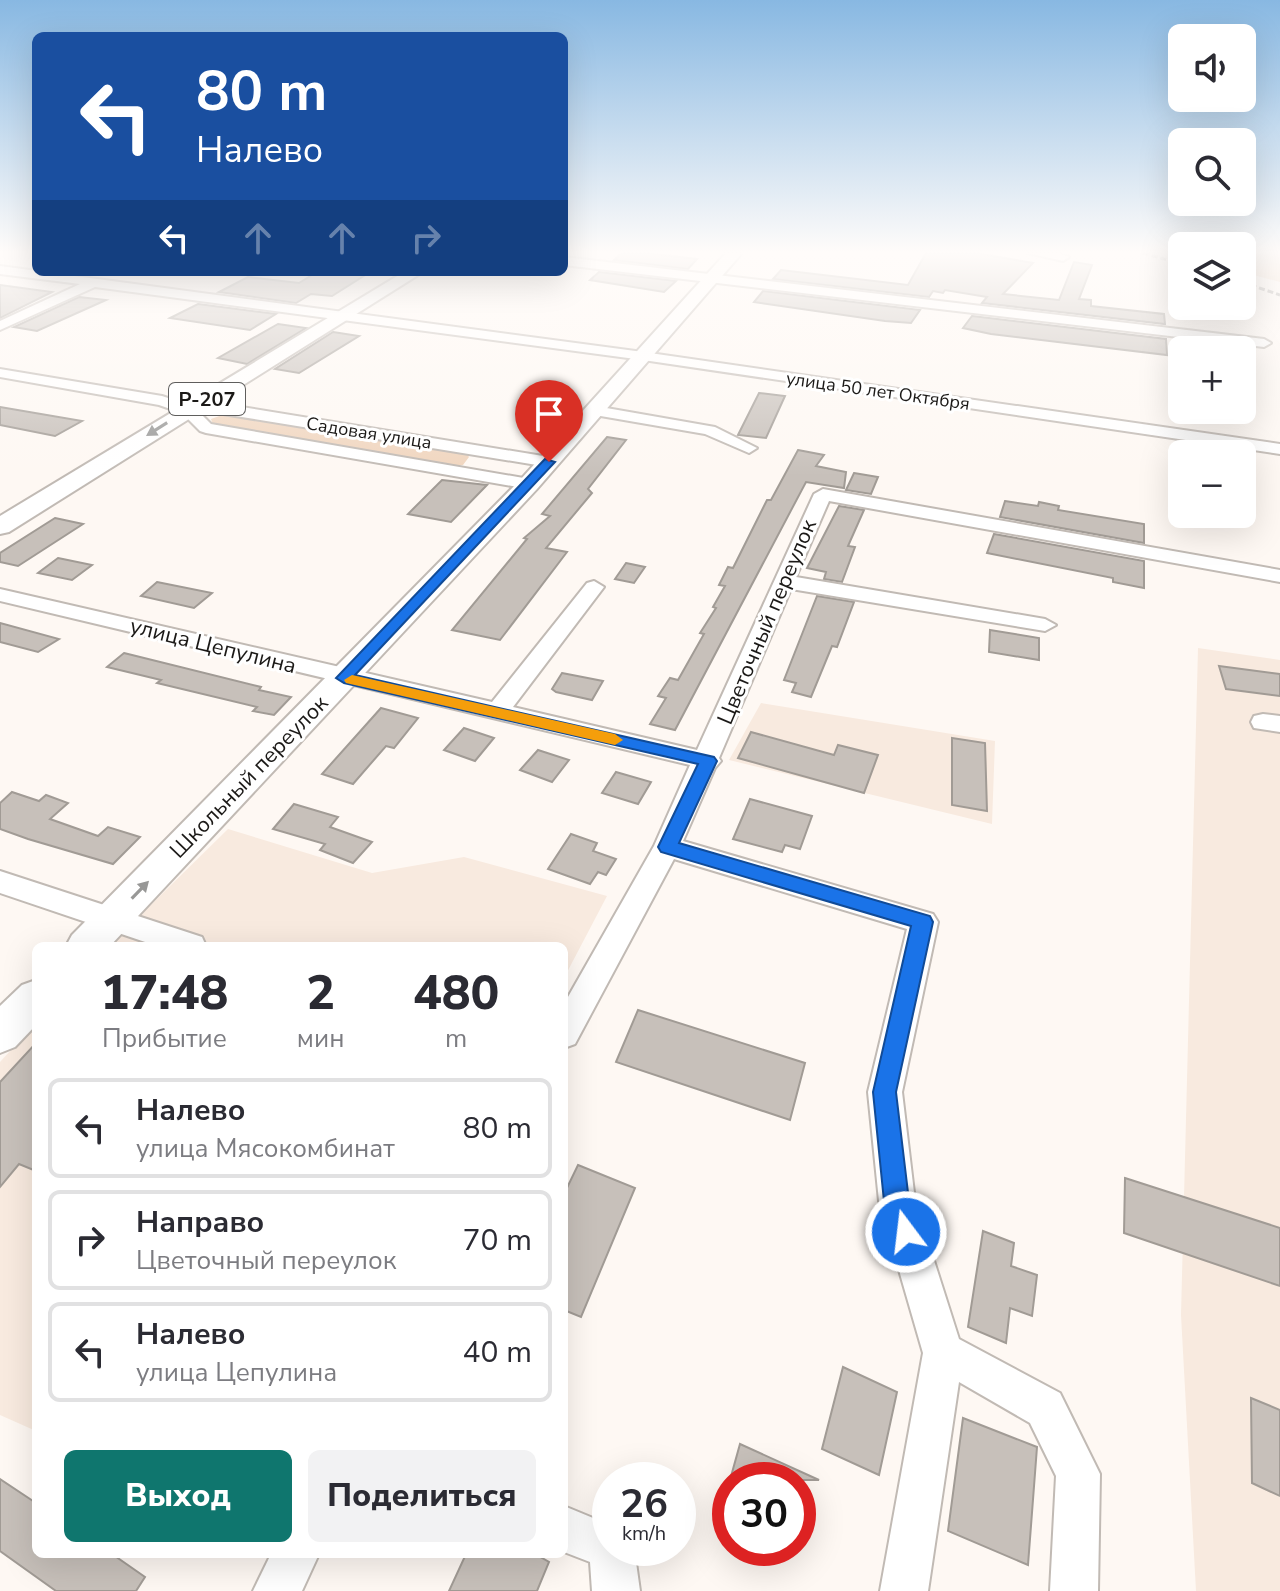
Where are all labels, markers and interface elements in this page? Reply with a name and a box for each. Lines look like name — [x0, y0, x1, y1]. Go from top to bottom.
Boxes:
map controls — [1168, 24, 1256, 528]
button: sound — [1168, 24, 1256, 112]
text: 80 m — [196, 53, 327, 130]
icon: left — [64, 64, 168, 168]
text: Налево — [196, 126, 323, 175]
button: search — [1168, 128, 1256, 216]
icon: left — [152, 216, 196, 260]
icon: ahead — [236, 216, 280, 260]
icon: ahead — [320, 216, 364, 260]
icon: right — [404, 216, 448, 260]
button: layers — [1168, 232, 1256, 320]
button: + — [1168, 336, 1256, 424]
street label: улица 50 лет Октября — [785, 366, 971, 416]
pin — [515, 380, 583, 462]
road number: Р-207 — [169, 383, 245, 415]
icon: arrive — [527, 392, 571, 436]
street label: Садовая улица — [305, 411, 433, 455]
one-way arrow — [146, 422, 168, 436]
button: − — [1168, 440, 1256, 528]
street label: Цветочный переулок — [710, 514, 824, 729]
street label: улица Цепулина — [127, 611, 299, 681]
street label: Школьный переулок — [163, 689, 335, 865]
one-way arrow — [131, 881, 149, 900]
text: 17:48 — [101, 960, 228, 1026]
text: 2 — [306, 960, 335, 1026]
text: 480 — [413, 960, 499, 1026]
text: Прибытие — [102, 1021, 227, 1056]
text: мин — [297, 1021, 344, 1056]
text: m — [445, 1021, 467, 1056]
text: Налево — [136, 1090, 245, 1131]
icon: left — [68, 1106, 112, 1150]
text: 80 m — [463, 1108, 532, 1149]
text: улица Мясокомбинат — [136, 1131, 395, 1166]
position arrow — [864, 1190, 948, 1274]
text: Направо — [136, 1202, 264, 1243]
icon: right — [68, 1218, 112, 1262]
text: 70 m — [463, 1220, 532, 1261]
text: Цветочный переулок — [136, 1243, 396, 1278]
text: Налево — [136, 1314, 245, 1355]
icon: left — [68, 1330, 112, 1374]
text: 40 m — [463, 1332, 532, 1373]
text: улица Цепулина — [136, 1355, 337, 1390]
button: Выход — [64, 1450, 292, 1542]
button: Поделиться — [308, 1450, 536, 1542]
speed limit sign: 30 — [712, 1462, 816, 1566]
text: 26 — [620, 1477, 668, 1531]
text: km/h — [622, 1520, 666, 1547]

